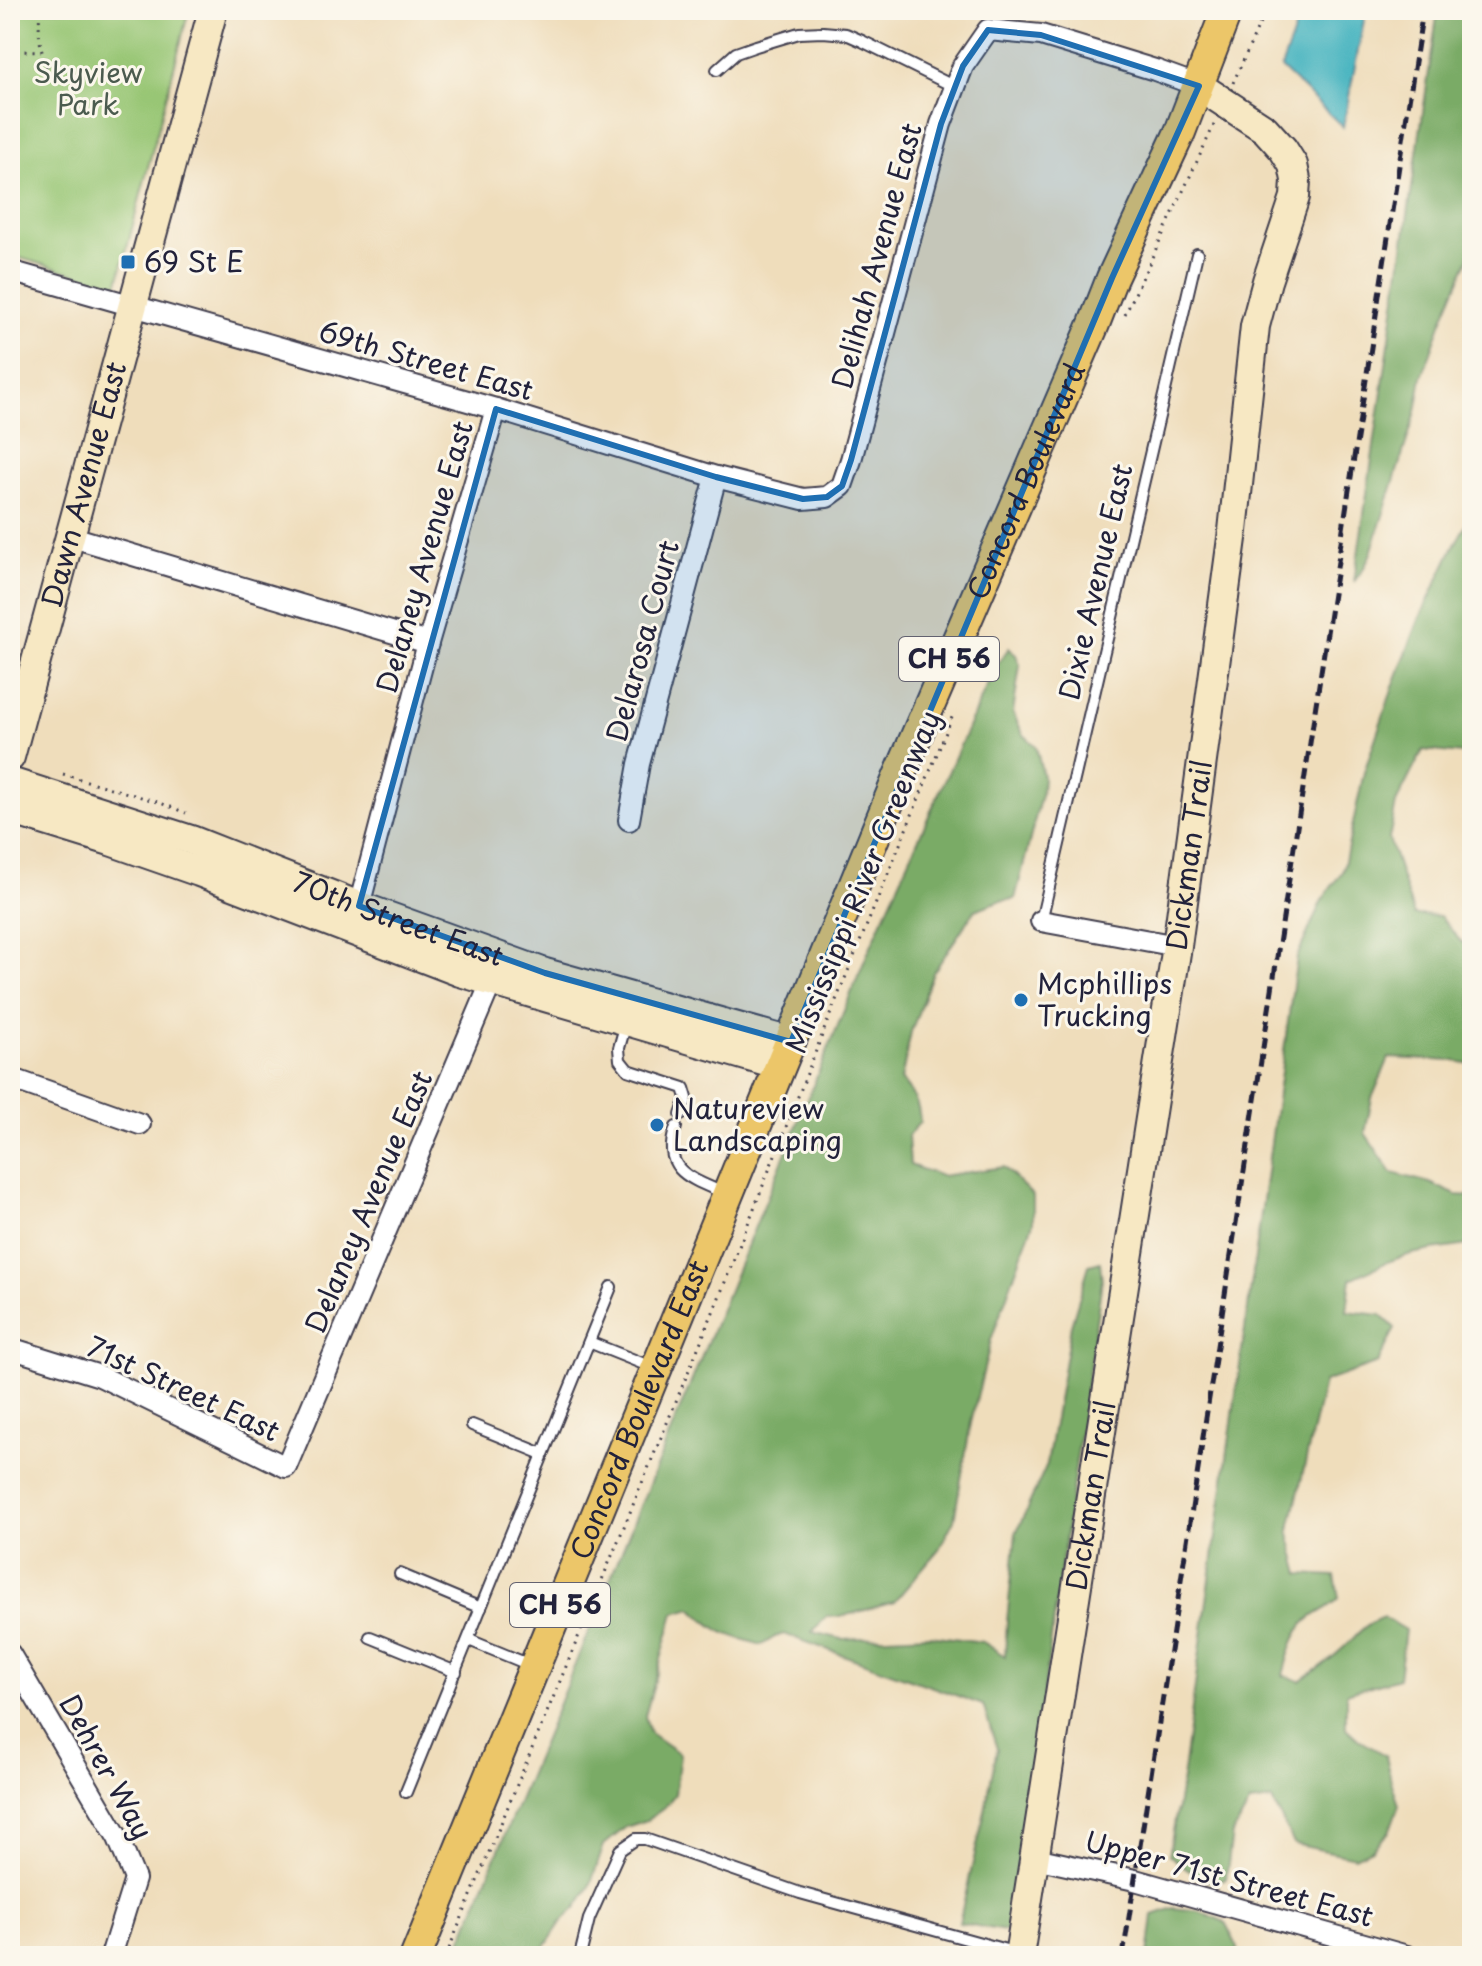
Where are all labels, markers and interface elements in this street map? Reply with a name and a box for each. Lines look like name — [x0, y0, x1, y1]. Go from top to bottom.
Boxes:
park label: Skyview Park — [34, 50, 143, 125]
street label: Delihah Avenue East — [819, 118, 932, 393]
place label: 69 St E — [144, 239, 244, 282]
marker: 69 St E — [119, 253, 137, 271]
street label: 69th Street East — [314, 308, 539, 411]
street label: Concord Boulevard — [955, 356, 1095, 606]
street label: Dawn Avenue East — [29, 357, 136, 612]
street label: Delaney Avenue East — [364, 415, 483, 698]
street label: Dixie Avenue East — [1046, 459, 1143, 704]
street label: Delarosa Court — [594, 535, 689, 746]
road number: CH 56 — [899, 637, 999, 681]
street label: Mississippi River Greenway — [773, 704, 950, 1059]
street label: Dickman Trail — [1154, 757, 1222, 953]
street label: 70th Street East — [287, 859, 510, 976]
place label: Mcphillips Trucking — [1037, 961, 1172, 1036]
marker: Mcphillips Trucking — [1012, 991, 1030, 1009]
street label: Delaney Avenue East — [293, 1064, 442, 1339]
place label: Natureview Landscaping — [673, 1086, 842, 1161]
marker: Natureview Landscaping — [648, 1116, 666, 1134]
street label: Concord Boulevard East — [558, 1253, 719, 1566]
street label: 71st Street East — [80, 1324, 287, 1451]
street label: Dickman Trail — [1053, 1397, 1126, 1593]
road number: CH 56 — [510, 1583, 610, 1627]
street label: Dehrer Way — [50, 1686, 165, 1847]
street label: Upper 71st Street East — [1080, 1818, 1378, 1937]

